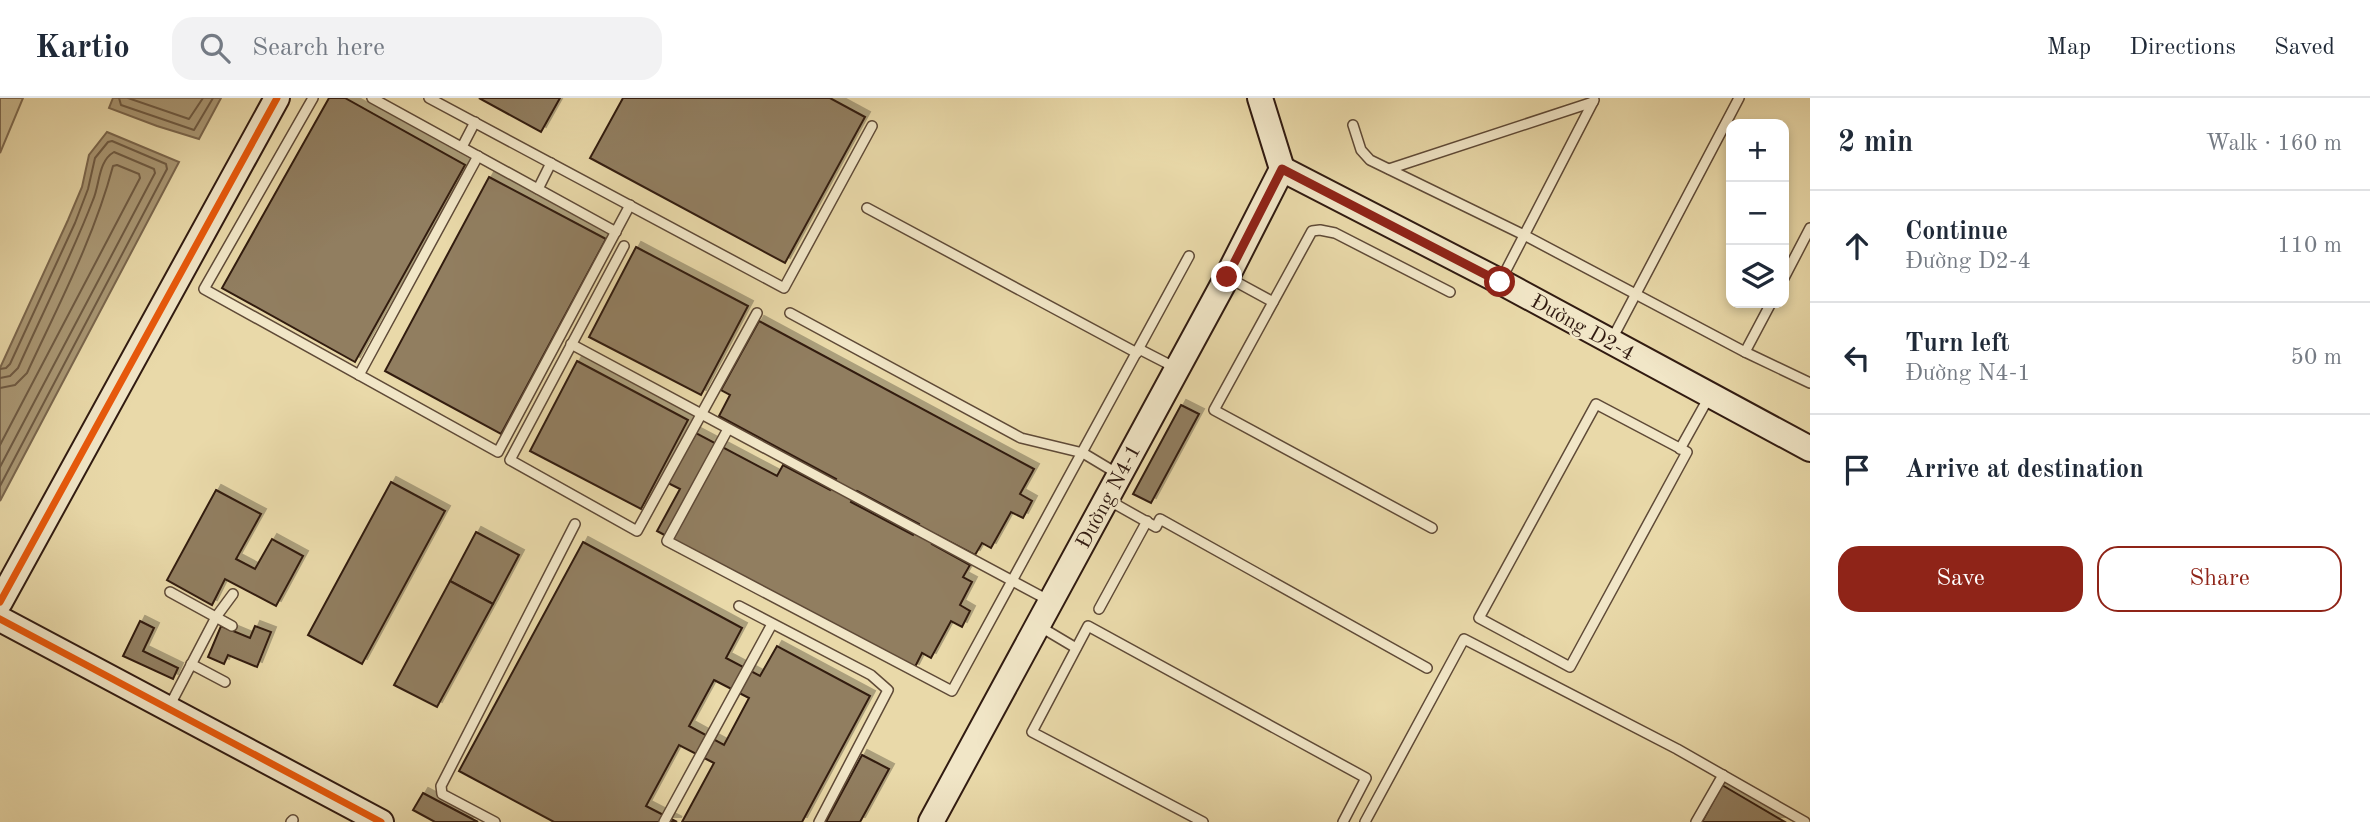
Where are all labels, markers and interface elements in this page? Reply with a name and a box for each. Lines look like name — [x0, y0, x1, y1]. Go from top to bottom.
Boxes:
search box — [172, 17, 662, 80]
icon: search — [196, 29, 234, 67]
text: Kartio — [35, 32, 130, 65]
text: Search here — [252, 35, 385, 61]
text: Map — [2047, 36, 2091, 60]
text: Directions — [2129, 36, 2236, 60]
text: Saved — [2274, 36, 2335, 60]
map controls — [1726, 119, 1789, 308]
button: + — [1726, 119, 1789, 182]
text: 2 min — [1838, 128, 1913, 158]
text: Walk · 160 m — [2206, 132, 2342, 155]
button: − — [1726, 182, 1789, 245]
text: Continue — [1905, 219, 2008, 245]
icon: ahead — [1838, 227, 1876, 265]
text: 110 m — [2277, 234, 2342, 257]
button: layers — [1726, 245, 1789, 308]
text: Đường D2-4 — [1905, 250, 2031, 273]
route end — [1211, 261, 1242, 292]
route start — [1484, 266, 1515, 297]
street label: Đường D2-4 — [1527, 291, 1638, 365]
text: Turn left — [1905, 331, 2010, 357]
icon: left — [1838, 339, 1876, 377]
text: 50 m — [2291, 346, 2342, 369]
text: Đường N4-1 — [1905, 362, 2031, 385]
street label: Đường N4-1 — [1073, 441, 1146, 552]
icon: arrive — [1838, 451, 1876, 489]
text: Arrive at destination — [1905, 457, 2144, 483]
button: Save — [1838, 546, 2083, 612]
button: Share — [2097, 546, 2342, 612]

